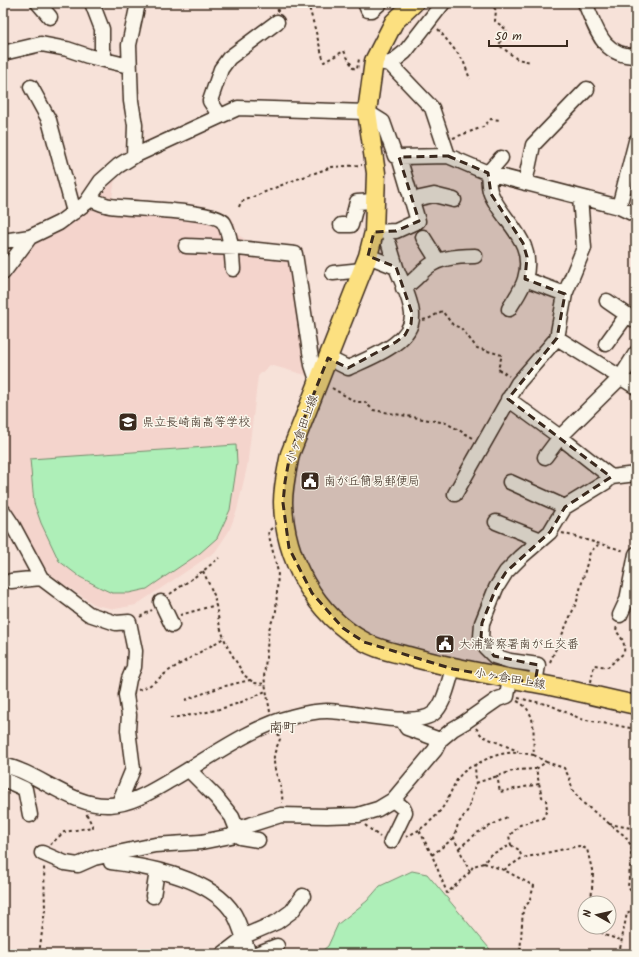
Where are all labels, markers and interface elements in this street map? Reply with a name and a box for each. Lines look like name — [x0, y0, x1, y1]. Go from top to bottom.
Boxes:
scale bar — [489, 22, 567, 48]
text: 50 m — [495, 27, 522, 46]
street label: 小ヶ倉田上線 — [281, 392, 323, 466]
school or university icon: 県立長崎南高等学校 — [117, 411, 139, 433]
place label: 県立長崎南高等学校 — [142, 413, 250, 432]
public building icon: 南が丘簡易郵便局 — [299, 470, 321, 492]
place label: 南が丘簡易郵便局 — [324, 472, 420, 491]
public building icon: 大浦警察署南が丘交番 — [434, 633, 456, 655]
place label: 大浦警察署南が丘交番 — [459, 635, 579, 654]
street label: 小ヶ倉田上線 — [473, 663, 547, 695]
district label: 南町 — [269, 717, 297, 739]
north arrow — [577, 895, 617, 935]
text: N — [579, 909, 597, 918]

